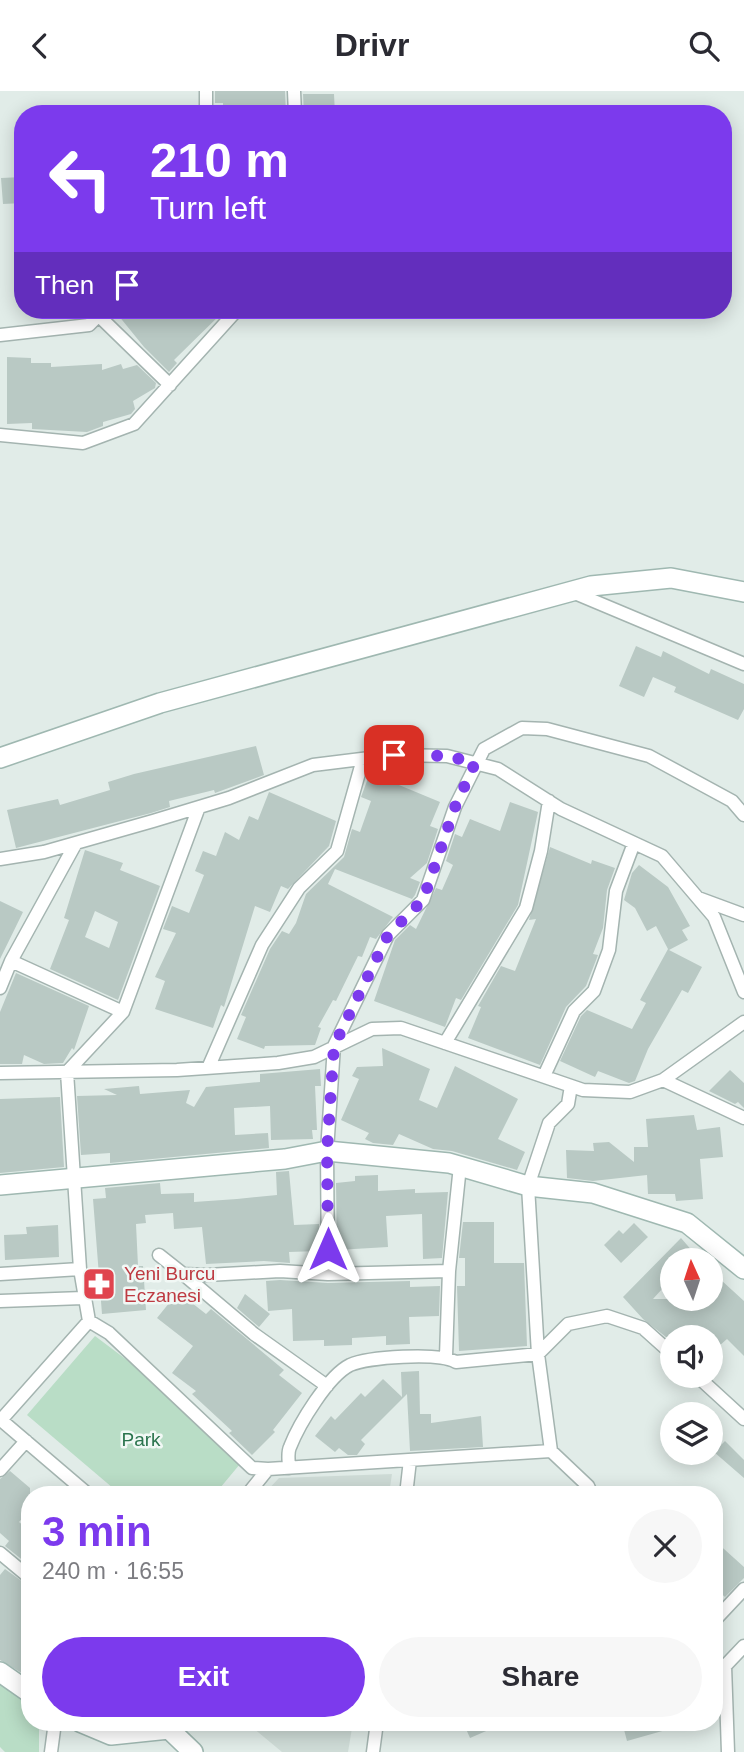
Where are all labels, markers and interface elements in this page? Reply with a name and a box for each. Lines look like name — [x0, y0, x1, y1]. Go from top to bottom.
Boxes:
icon: back — [21, 27, 59, 65]
text: Drivr — [335, 27, 409, 63]
icon: search — [685, 27, 723, 65]
icon: left — [35, 133, 126, 224]
text: 210 m — [150, 133, 289, 187]
text: Turn left — [150, 190, 266, 226]
icon: arrive — [108, 266, 146, 304]
text: Then — [35, 270, 94, 300]
pin — [364, 725, 424, 785]
icon: arrive — [375, 736, 413, 774]
position arrow — [291, 1212, 365, 1286]
north arrow — [660, 1248, 723, 1311]
map controls — [660, 1248, 723, 1465]
place label: Yeni Burcu Eczanesi — [124, 1263, 215, 1306]
pharmacy icon: Yeni Burcu Eczanesi — [80, 1265, 118, 1303]
button: sound — [660, 1325, 723, 1388]
button: layers — [660, 1402, 723, 1465]
park label: Park — [121, 1429, 161, 1450]
text: 3 min — [42, 1508, 152, 1555]
button: close — [628, 1509, 702, 1583]
text: 240 m · 16:55 — [42, 1558, 184, 1584]
button: Exit — [42, 1637, 365, 1717]
button: Share — [379, 1637, 702, 1717]

